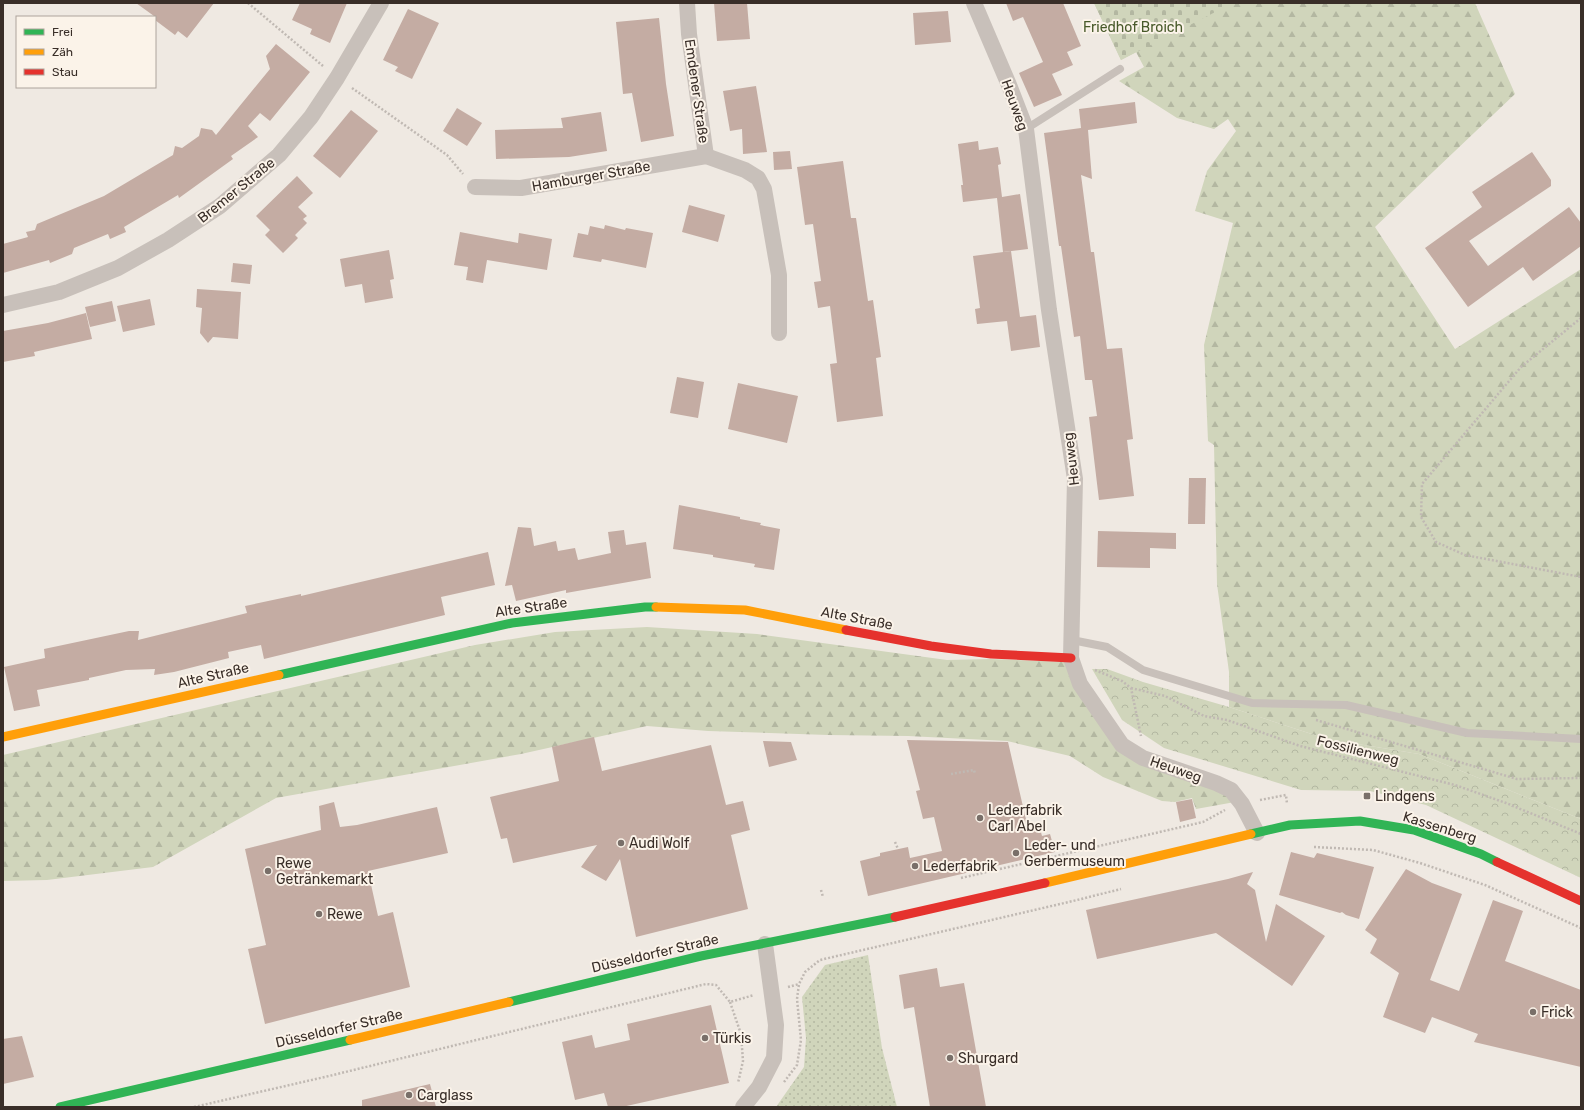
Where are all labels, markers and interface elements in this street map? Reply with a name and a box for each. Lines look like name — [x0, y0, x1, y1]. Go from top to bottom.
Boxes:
legend — [16, 16, 156, 88]
park label: Friedhof Broich — [1083, 19, 1183, 36]
text: Frei — [52, 25, 73, 39]
street label: Emdener Straße — [681, 38, 712, 144]
text: Zäh — [52, 45, 73, 59]
text: Stau — [52, 65, 78, 79]
street label: Heuweg — [997, 77, 1032, 133]
street label: Bremer Straße — [194, 154, 278, 227]
street label: Hamburger Straße — [531, 158, 652, 195]
street label: Heuweg — [1060, 431, 1083, 487]
street label: Alte Straße — [494, 594, 568, 621]
street label: Alte Straße — [820, 603, 894, 634]
street label: Alte Straße — [176, 659, 251, 692]
street label: Fossilienweg — [1315, 732, 1401, 769]
street label: Heuweg — [1148, 753, 1204, 786]
place label: Lindgens — [1375, 788, 1435, 805]
marker: Lindgens — [1362, 791, 1372, 801]
place label: Lederfabrik Carl Abel — [988, 802, 1063, 835]
street label: Kassenberg — [1401, 808, 1479, 847]
marker: Lederfabrik Carl Abel — [975, 813, 985, 823]
place label: Audi Wolf — [629, 835, 690, 852]
place label: Leder- und Gerbermuseum — [1024, 837, 1125, 870]
marker: Audi Wolf — [616, 838, 626, 848]
marker: Leder- und Gerbermuseum — [1011, 848, 1021, 858]
place label: Rewe Getränkemarkt — [276, 855, 374, 888]
place label: Lederfabrik — [923, 858, 998, 875]
marker: Lederfabrik — [910, 861, 920, 871]
marker: Rewe Getränkemarkt — [263, 866, 273, 876]
place label: Rewe — [327, 906, 363, 923]
marker: Rewe — [314, 909, 324, 919]
street label: Düsseldorfer Straße — [590, 931, 721, 976]
place label: Frick — [1541, 1004, 1573, 1021]
street label: Düsseldorfer Straße — [274, 1006, 405, 1051]
marker: Frick — [1528, 1007, 1538, 1017]
place label: Türkis — [713, 1030, 752, 1047]
marker: Türkis — [700, 1033, 710, 1043]
place label: Shurgard — [958, 1050, 1018, 1067]
marker: Shurgard — [945, 1053, 955, 1063]
place label: Carglass — [417, 1087, 473, 1104]
marker: Carglass — [404, 1090, 414, 1100]

